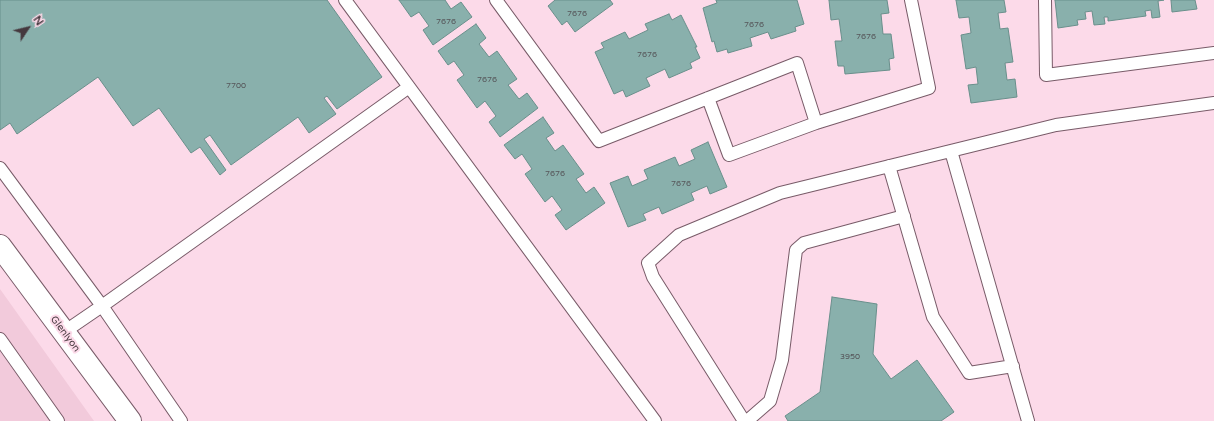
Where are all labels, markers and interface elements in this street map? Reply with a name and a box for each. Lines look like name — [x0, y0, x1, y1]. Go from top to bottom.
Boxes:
north arrow — [8, 8, 48, 48]
house number: 7676 — [567, 9, 587, 19]
text: N — [30, 13, 46, 28]
house number: 7676 — [436, 17, 456, 27]
house number: 7676 — [744, 20, 764, 30]
house number: 7676 — [856, 32, 876, 42]
house number: 7676 — [637, 50, 657, 60]
house number: 7676 — [477, 75, 497, 85]
house number: 7700 — [226, 81, 246, 91]
house number: 7676 — [545, 169, 565, 179]
house number: 7676 — [671, 179, 691, 189]
street label: Glenlyon — [48, 314, 82, 354]
house number: 3950 — [840, 352, 860, 362]

